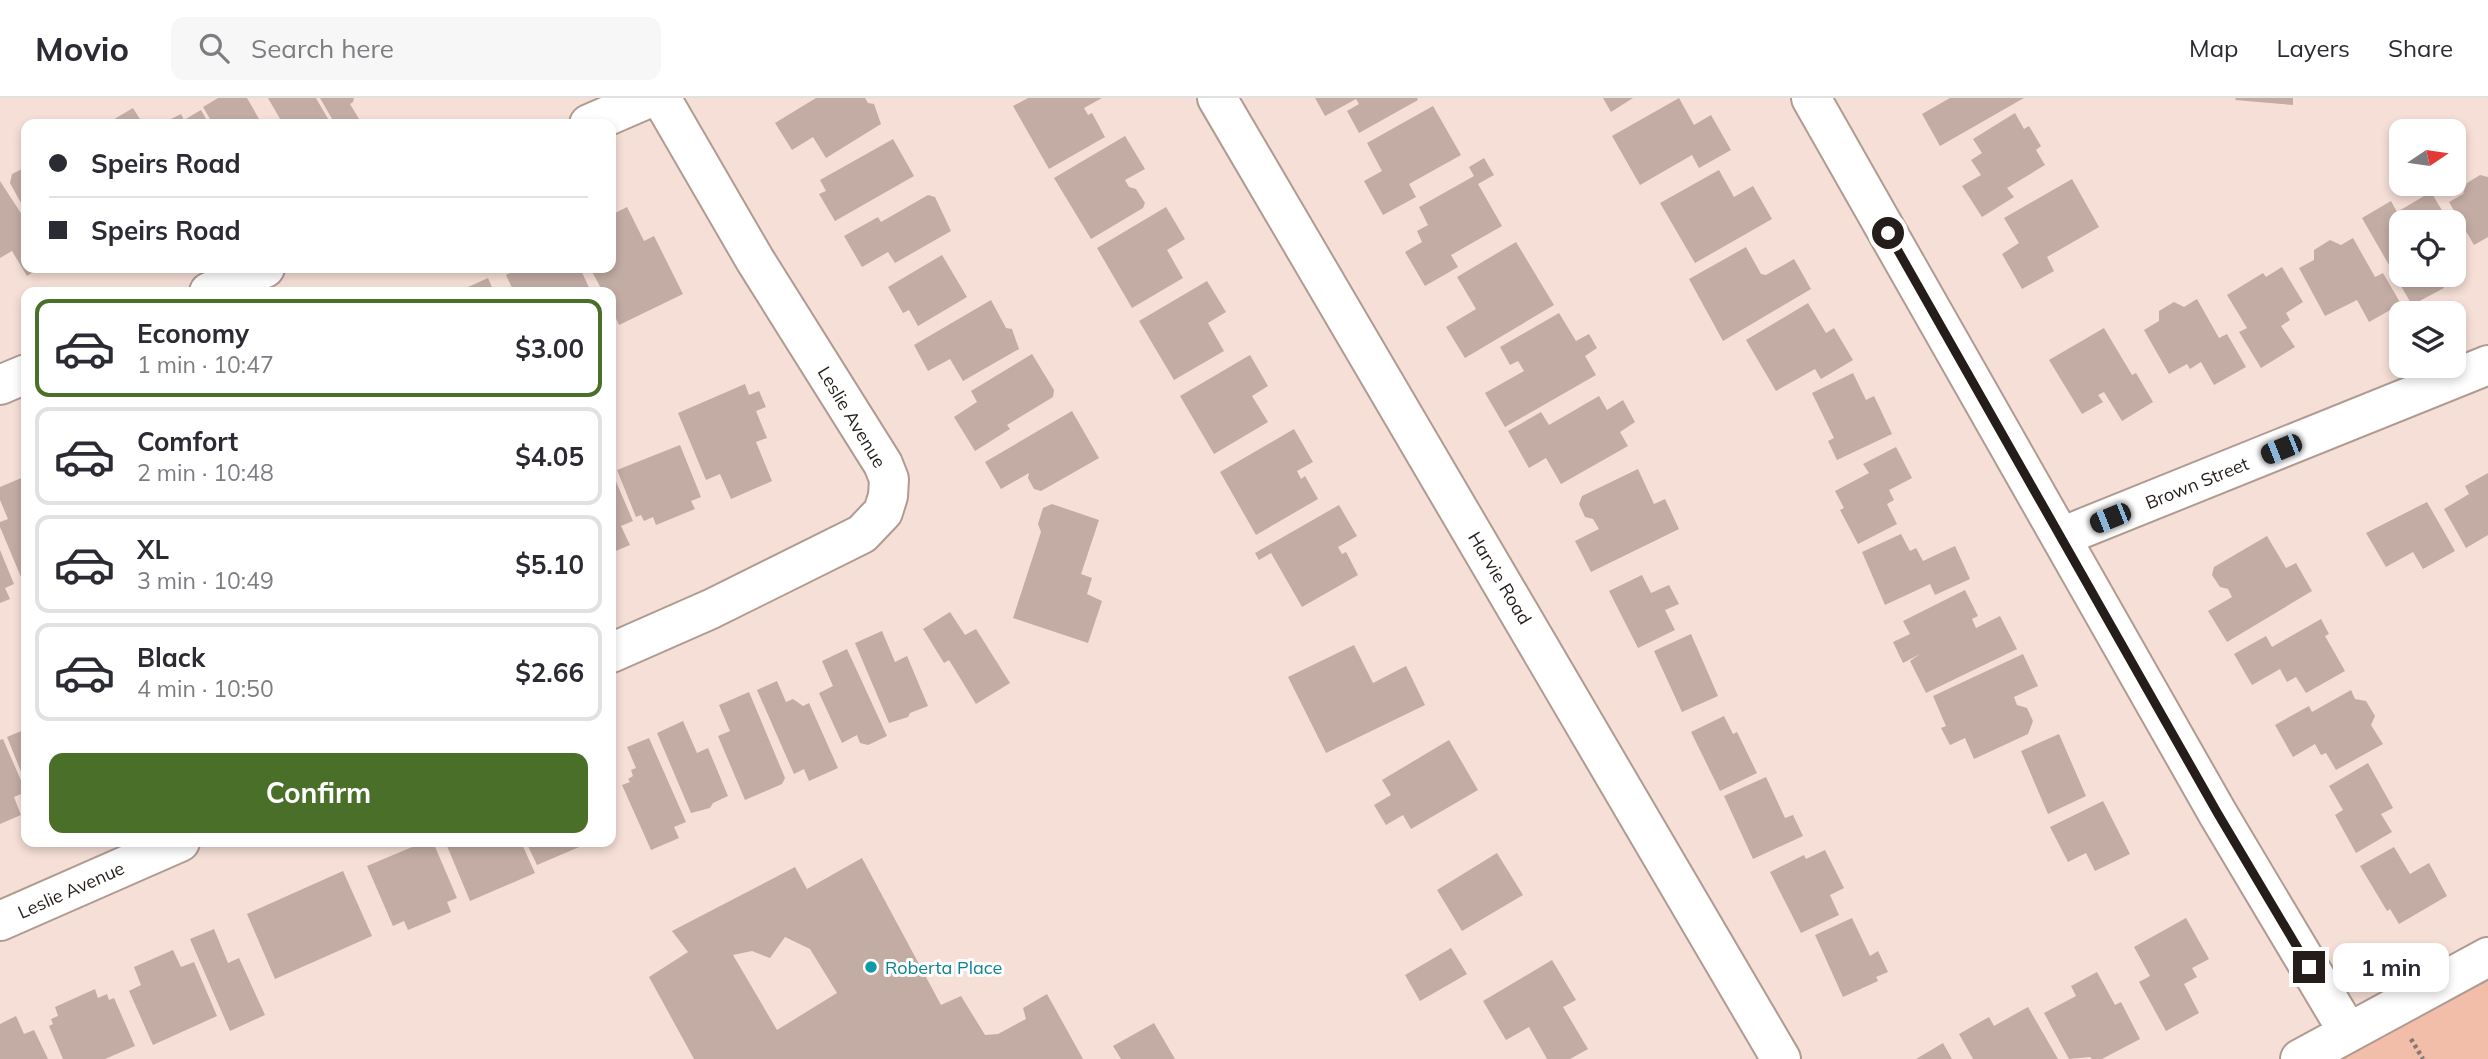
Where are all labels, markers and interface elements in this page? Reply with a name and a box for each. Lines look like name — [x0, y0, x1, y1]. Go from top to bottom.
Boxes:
search box — [171, 17, 661, 80]
text: Movio — [35, 28, 129, 69]
icon: search — [195, 29, 233, 67]
text: Search here — [251, 32, 394, 65]
text: Map — [2189, 33, 2238, 63]
text: Layers — [2276, 33, 2350, 63]
text: Share — [2388, 33, 2453, 63]
north arrow — [2389, 119, 2466, 196]
map controls — [2389, 119, 2466, 378]
text: Speirs Road — [91, 147, 241, 180]
button: locate — [2389, 210, 2466, 287]
text: Speirs Road — [91, 214, 241, 247]
route start — [1872, 217, 1904, 249]
button: layers — [2389, 301, 2466, 378]
icon: car — [53, 317, 116, 380]
text: Economy — [137, 317, 249, 350]
text: $3.00 — [515, 332, 584, 365]
text: 1 min · 10:47 — [137, 350, 274, 379]
street label: Leslie Avenue — [813, 362, 891, 472]
icon: car — [53, 425, 116, 488]
text: Comfort — [137, 425, 238, 458]
car — [2258, 431, 2305, 467]
text: $4.05 — [515, 440, 584, 473]
street label: Brown Street — [2142, 452, 2252, 514]
text: 2 min · 10:48 — [137, 458, 274, 487]
car — [2087, 500, 2134, 536]
street label: Harvie Road — [1463, 527, 1537, 629]
icon: car — [53, 533, 116, 596]
text: XL — [137, 533, 169, 566]
text: $5.10 — [515, 548, 584, 581]
text: 3 min · 10:49 — [137, 566, 274, 595]
icon: car — [53, 641, 116, 704]
text: Black — [137, 641, 205, 674]
text: $2.66 — [515, 656, 584, 689]
text: 4 min · 10:50 — [137, 674, 274, 703]
button: Confirm — [49, 753, 588, 833]
street label: Leslie Avenue — [14, 856, 128, 924]
callout: 1 min — [2334, 942, 2449, 992]
route end — [2293, 951, 2325, 983]
text: 1 min — [2361, 953, 2421, 982]
place label: Roberta Place — [885, 956, 1002, 979]
marker: Roberta Place — [863, 959, 879, 975]

